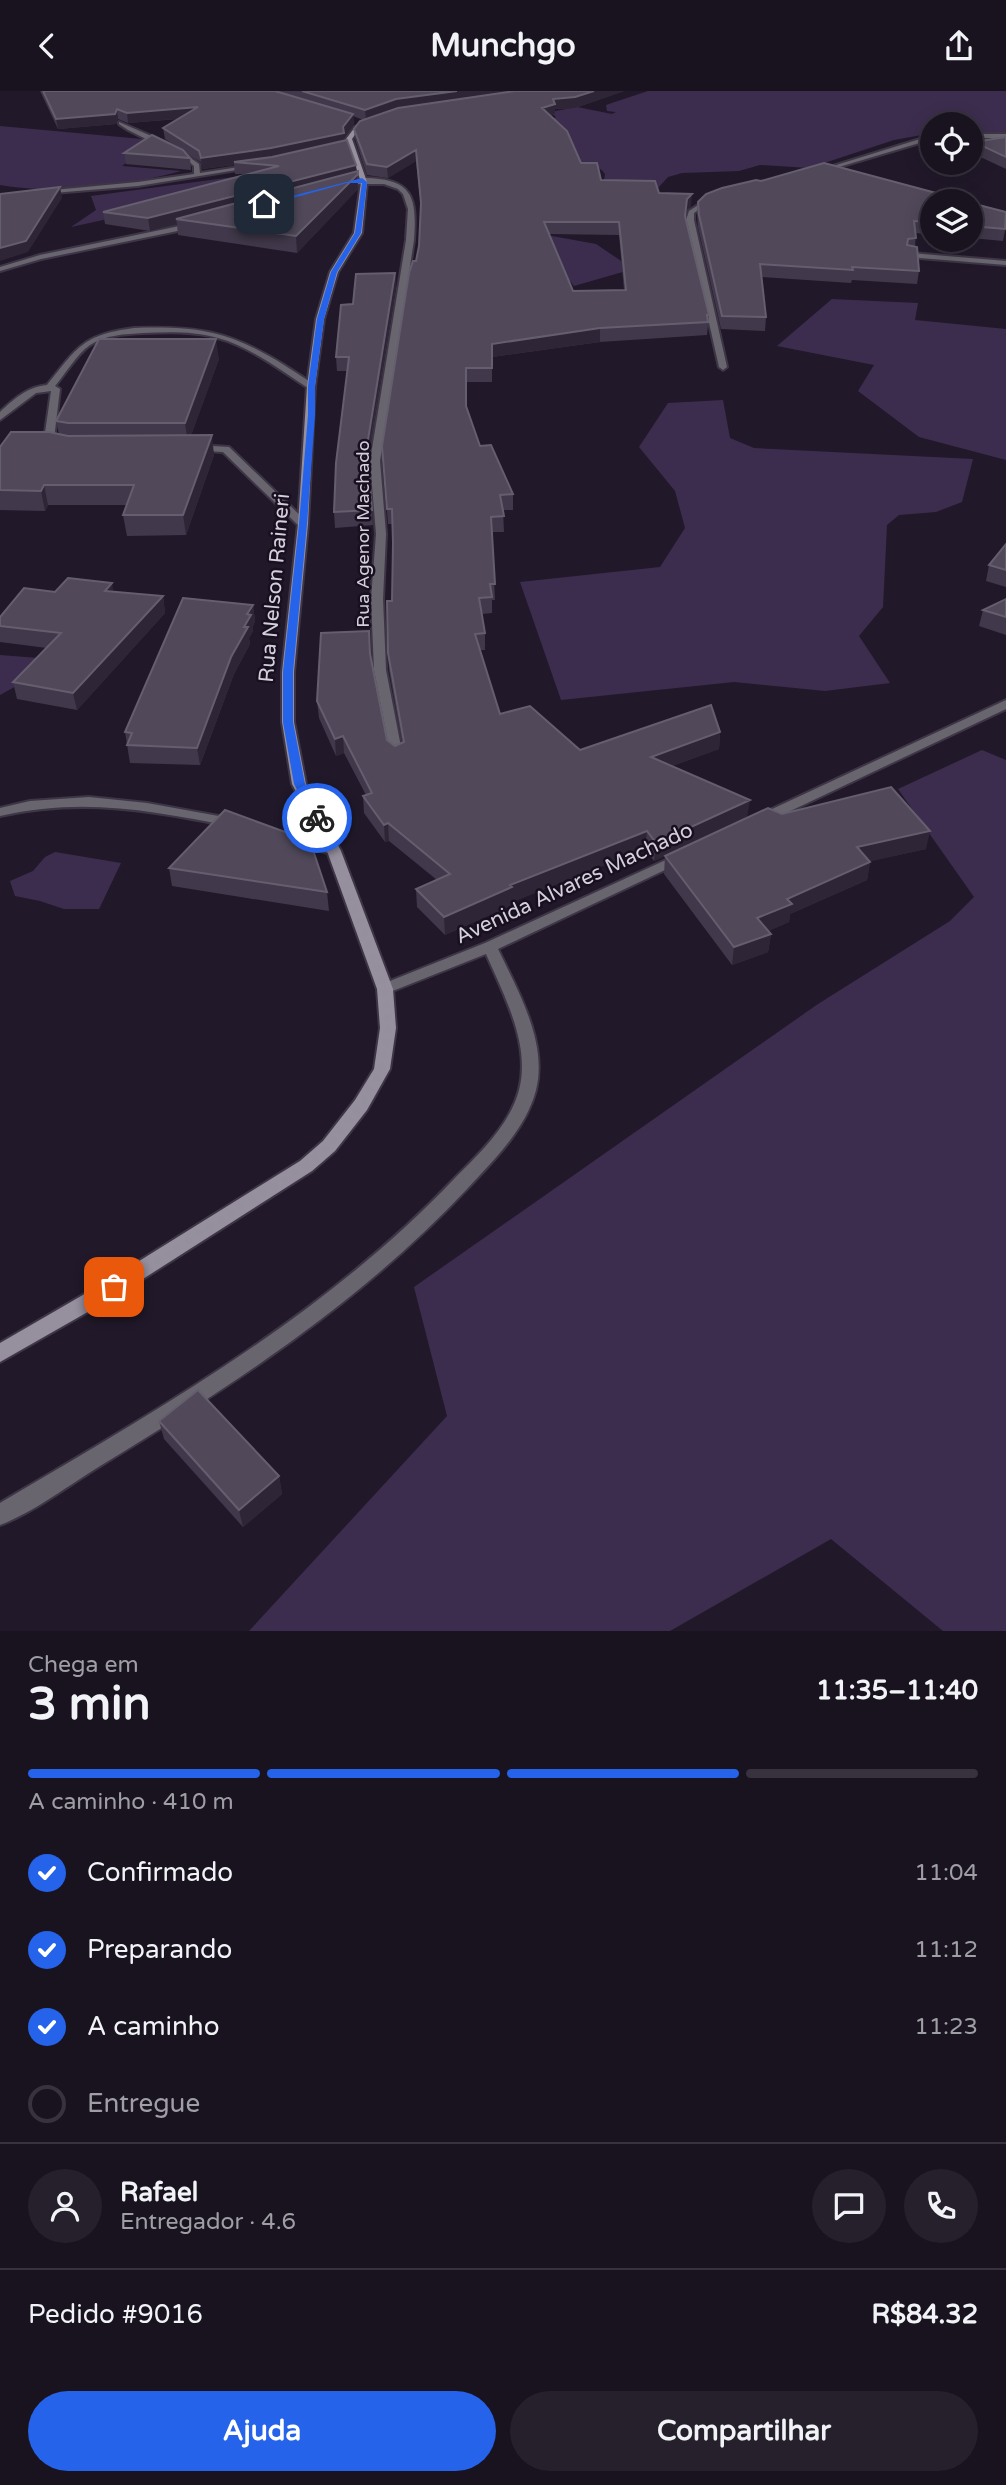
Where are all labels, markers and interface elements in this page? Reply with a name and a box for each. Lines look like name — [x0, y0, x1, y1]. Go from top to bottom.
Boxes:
icon: back — [28, 27, 66, 65]
text: Munchgo — [430, 27, 576, 65]
icon: share — [940, 27, 978, 65]
map controls — [920, 112, 983, 252]
button: locate — [920, 112, 983, 175]
pin — [234, 174, 294, 234]
icon: home — [245, 185, 283, 223]
button: layers — [920, 189, 983, 252]
street label: Rua Agenor Machado — [352, 440, 374, 628]
street label: Rua Nelson Raineri — [254, 492, 295, 684]
courier — [282, 783, 352, 853]
icon: bike — [298, 799, 336, 837]
street label: Avenida Alvares Machado — [452, 817, 697, 949]
pin — [84, 1257, 144, 1317]
icon: bag — [95, 1268, 133, 1306]
text: Chega em — [28, 1651, 139, 1679]
text: 11:35–11:40 — [816, 1675, 978, 1706]
text: 3 min — [28, 1677, 151, 1732]
text: A caminho · 410 m — [28, 1788, 234, 1816]
icon: check — [28, 1854, 66, 1892]
text: Confirmado — [87, 1857, 233, 1888]
text: 11:04 — [914, 1859, 978, 1887]
icon: check — [28, 1931, 66, 1969]
text: Preparando — [87, 1934, 232, 1965]
text: 11:12 — [914, 1936, 978, 1964]
icon: check — [28, 2008, 66, 2046]
text: A caminho — [87, 2011, 219, 2042]
text: 11:23 — [914, 2013, 978, 2041]
text: Entregue — [87, 2088, 200, 2119]
button: person — [28, 2169, 102, 2243]
button: chat — [812, 2169, 886, 2243]
button: phone — [904, 2169, 978, 2243]
text: Rafael — [120, 2177, 198, 2208]
text: Entregador · 4.6 — [120, 2208, 296, 2236]
text: Pedido #9016 — [28, 2299, 203, 2330]
text: R$84.32 — [871, 2299, 978, 2330]
button: Ajuda — [28, 2391, 496, 2471]
button: Compartilhar — [510, 2391, 978, 2471]

